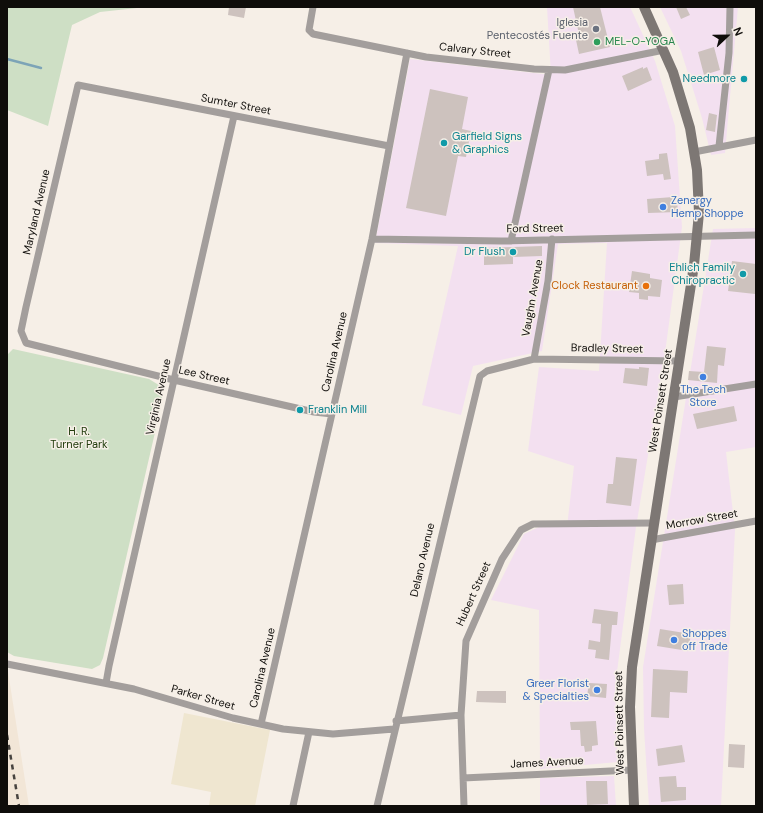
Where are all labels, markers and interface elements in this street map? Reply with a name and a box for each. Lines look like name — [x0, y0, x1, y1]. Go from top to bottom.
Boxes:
place label: Iglesia Pentecostés Fuente — [487, 16, 588, 42]
north arrow — [707, 16, 747, 56]
marker: Iglesia Pentecostés Fuente — [591, 24, 601, 34]
text: N — [730, 25, 746, 38]
place label: MEL-O-YOGA — [605, 35, 675, 49]
marker: MEL-O-YOGA — [592, 37, 602, 47]
street label: Calvary Street — [438, 41, 512, 61]
place label: Needmore — [683, 72, 736, 86]
marker: Needmore — [739, 74, 749, 84]
street label: Sumter Street — [200, 92, 272, 118]
place label: Garfield Signs & Graphics — [452, 130, 522, 156]
marker: Garfield Signs & Graphics — [439, 138, 449, 148]
street label: Maryland Avenue — [21, 168, 53, 256]
place label: Zenergy Hemp Shoppe — [671, 194, 744, 220]
marker: Zenergy Hemp Shoppe — [658, 202, 668, 212]
street label: Ford Street — [506, 222, 564, 236]
place label: Dr Flush — [464, 245, 505, 259]
marker: Dr Flush — [508, 247, 518, 257]
street label: Vaughn Avenue — [520, 258, 546, 338]
place label: Ehlich Family Chiropractic — [669, 261, 735, 287]
marker: Ehlich Family Chiropractic — [738, 269, 748, 279]
place label: Clock Restaurant — [551, 279, 638, 293]
marker: Clock Restaurant — [641, 281, 651, 291]
street label: Carolina Avenue — [319, 311, 351, 393]
street label: Bradley Street — [571, 342, 643, 356]
street label: West Poinsett Street — [646, 348, 676, 454]
street label: Virginia Avenue — [144, 358, 174, 436]
street label: Lee Street — [177, 364, 231, 388]
marker: The Tech Store — [698, 372, 708, 382]
place label: The Tech Store — [680, 383, 726, 409]
place label: Franklin Mill — [308, 403, 367, 417]
marker: Franklin Mill — [295, 405, 305, 415]
park label: H. R. Turner Park — [50, 425, 108, 451]
street label: Morrow Street — [665, 507, 739, 533]
street label: Delano Avenue — [408, 522, 438, 598]
street label: Hubert Street — [454, 560, 494, 628]
street label: Carolina Avenue — [247, 627, 279, 709]
place label: Shoppes off Trade — [682, 627, 728, 653]
marker: Shoppes off Trade — [669, 635, 679, 645]
street label: West Poinsett Street — [612, 671, 628, 775]
place label: Greer Florist & Specialties — [522, 677, 589, 703]
street label: Parker Street — [170, 683, 236, 713]
marker: Greer Florist & Specialties — [592, 685, 602, 695]
street label: James Avenue — [510, 754, 584, 772]

